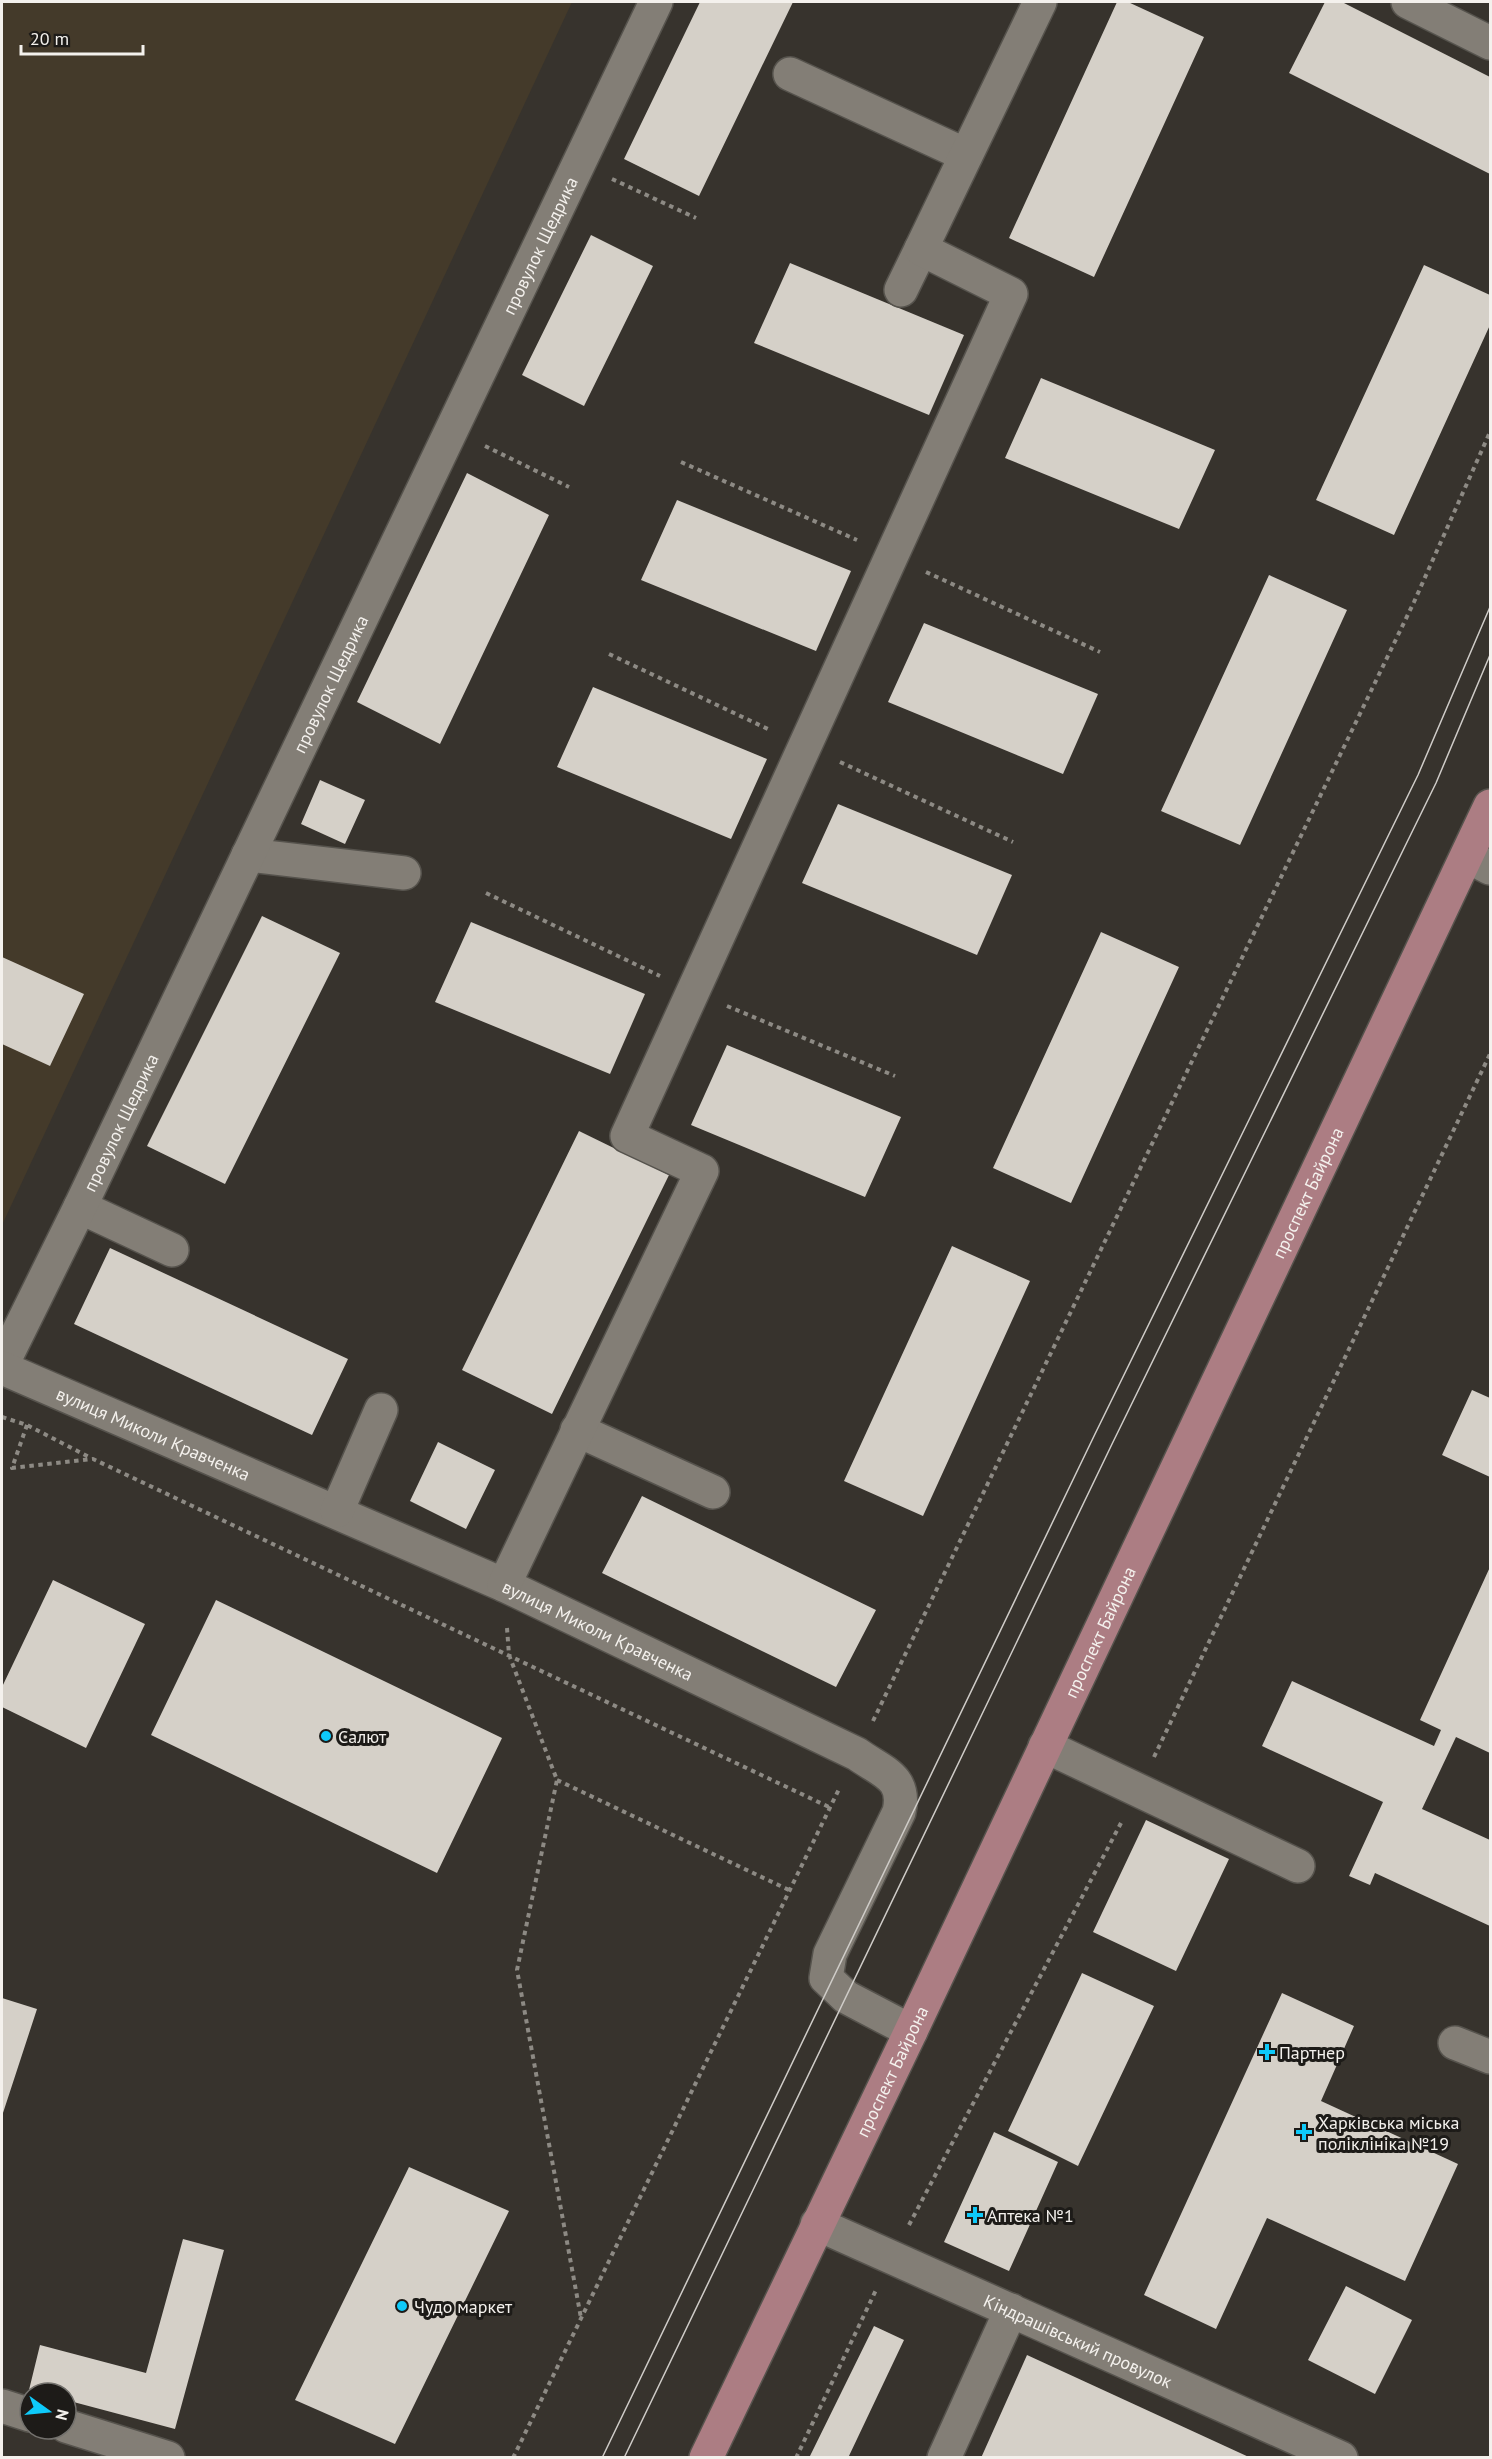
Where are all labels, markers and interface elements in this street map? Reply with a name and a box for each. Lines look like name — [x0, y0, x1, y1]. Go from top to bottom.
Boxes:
scale bar — [21, 18, 142, 56]
text: 20 m — [30, 27, 69, 50]
street label: провулок Щедрика — [497, 173, 582, 318]
street label: провулок Щедрика — [287, 611, 373, 757]
street label: провулок Щедрика — [78, 1050, 163, 1195]
street label: проспект Байрона — [1266, 1123, 1348, 1262]
street label: вулиця Миколи Кравченка — [53, 1381, 254, 1485]
street label: проспект Байрона — [1059, 1563, 1140, 1701]
street label: вулиця Миколи Кравченка — [499, 1574, 697, 1685]
place label: Салют — [338, 1725, 387, 1748]
marker: Салют — [319, 1729, 333, 1743]
street label: проспект Байрона — [850, 2002, 933, 2141]
place label: Партнер — [1279, 2041, 1345, 2064]
marker: Партнер — [1260, 2045, 1274, 2059]
place label: Харківська міська поліклініка №19 — [1318, 2111, 1459, 2155]
marker: Харківська міська поліклініка №19 — [1295, 2123, 1313, 2141]
place label: Аптека №1 — [987, 2204, 1074, 2227]
marker: Аптека №1 — [968, 2208, 982, 2222]
street label: Кіндрашівський провулок — [980, 2289, 1176, 2393]
place label: Чудо маркет — [414, 2295, 513, 2318]
marker: Чудо маркет — [395, 2299, 409, 2313]
north arrow — [18, 2381, 78, 2441]
text: N — [51, 2407, 74, 2423]

